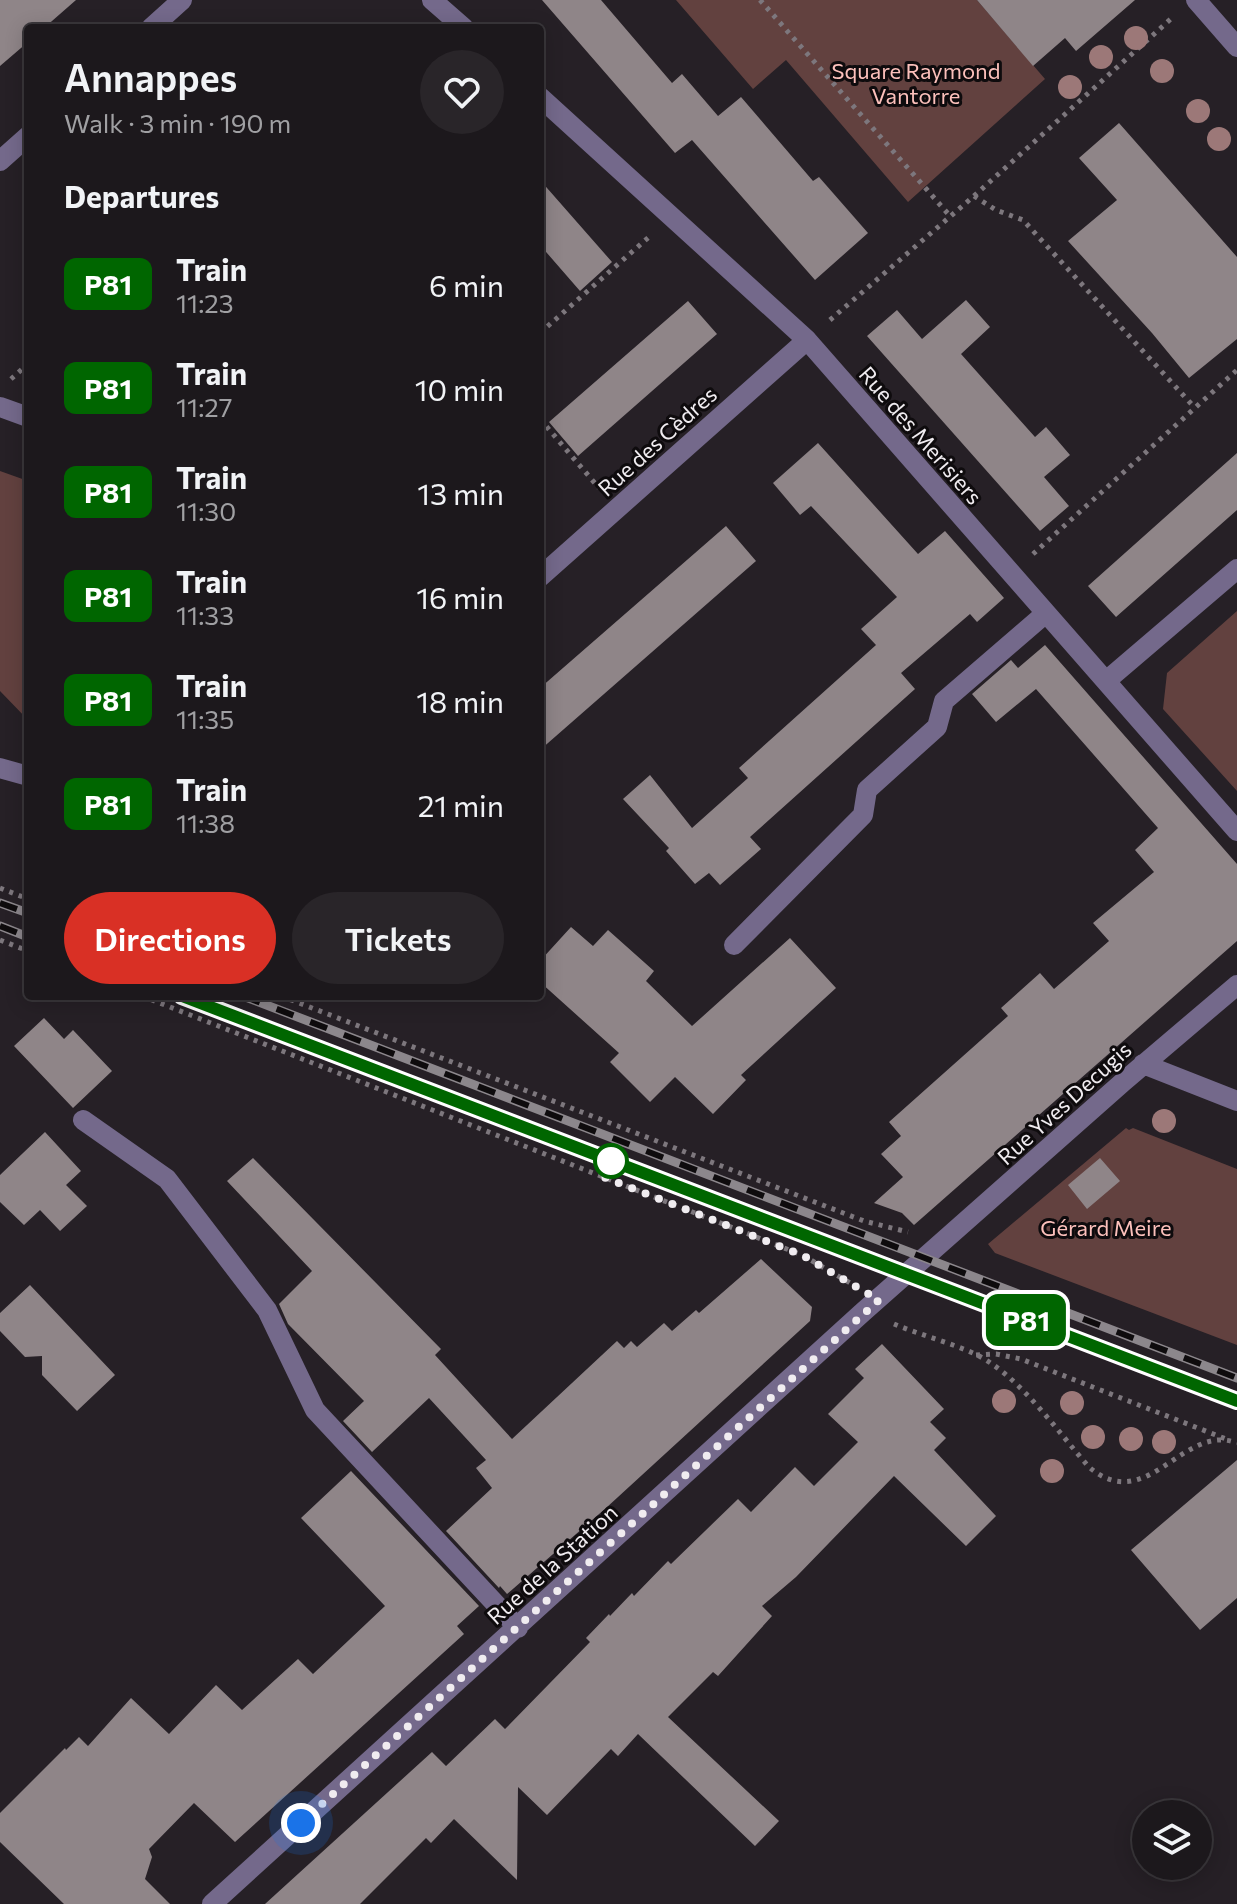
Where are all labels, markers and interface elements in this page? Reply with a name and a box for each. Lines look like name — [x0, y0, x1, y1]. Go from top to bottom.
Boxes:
button: heart — [420, 50, 504, 134]
text: Annappes — [64, 53, 237, 100]
park label: Square Raymond Vantorre — [832, 57, 1000, 109]
text: Walk · 3 min · 190 m — [64, 107, 291, 138]
text: Departures — [64, 177, 219, 214]
text: Train — [176, 250, 247, 287]
text: 6 min — [429, 266, 504, 303]
text: P81 — [84, 267, 132, 301]
text: 11:23 — [176, 287, 234, 318]
text: Train — [176, 354, 247, 391]
street label: Rue des Merisiers — [854, 360, 988, 510]
text: 10 min — [415, 370, 504, 407]
text: P81 — [84, 371, 132, 405]
street label: Rue des Cèdres — [592, 381, 722, 501]
text: 11:27 — [176, 391, 232, 422]
text: Train — [176, 458, 247, 495]
text: 13 min — [417, 474, 504, 511]
text: P81 — [84, 475, 132, 509]
text: 11:30 — [176, 495, 236, 526]
text: Train — [176, 562, 247, 599]
text: 16 min — [416, 578, 504, 615]
text: P81 — [84, 579, 132, 613]
text: 11:33 — [176, 599, 234, 630]
text: Train — [176, 666, 247, 703]
text: 18 min — [416, 682, 504, 719]
text: P81 — [84, 683, 132, 717]
text: 11:35 — [176, 703, 234, 734]
text: Train — [176, 770, 247, 807]
text: 21 min — [418, 786, 504, 823]
text: P81 — [84, 787, 132, 821]
text: 11:38 — [176, 807, 235, 838]
button: Directions — [64, 892, 276, 984]
button: Tickets — [292, 892, 504, 984]
street label: Rue Yves Decugis — [991, 1036, 1137, 1170]
unlabelled marker — [594, 1144, 628, 1178]
park label: Gérard Meire — [1040, 1214, 1172, 1241]
line badge: P81 — [980, 1294, 1072, 1346]
text: P81 — [1002, 1303, 1050, 1337]
street label: Rue de la Station — [481, 1498, 623, 1630]
map controls — [1132, 1800, 1212, 1880]
button: layers — [1132, 1800, 1212, 1880]
your location — [281, 1803, 321, 1843]

